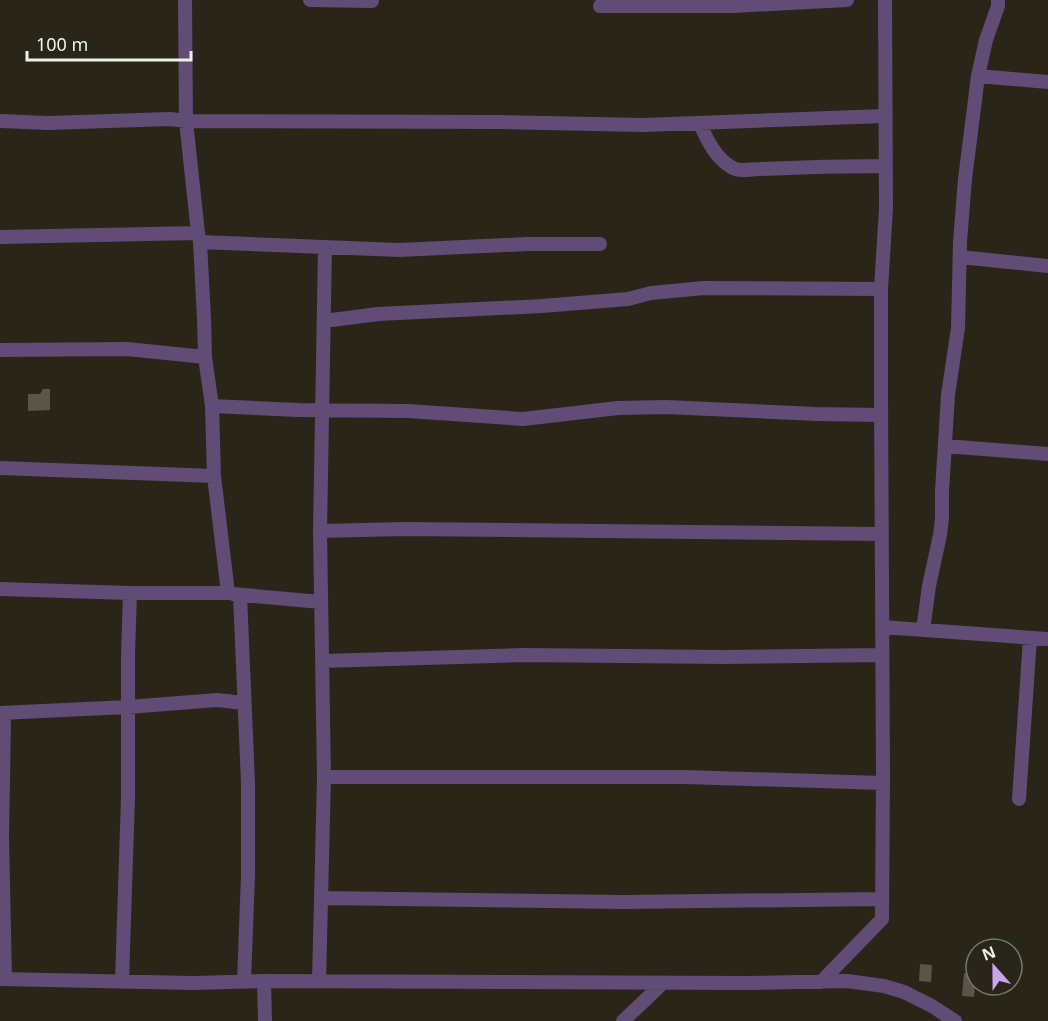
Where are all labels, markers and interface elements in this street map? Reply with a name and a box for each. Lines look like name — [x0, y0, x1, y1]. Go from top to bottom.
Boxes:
scale bar — [27, 24, 190, 62]
text: 100 m — [36, 32, 88, 56]
north arrow — [964, 937, 1024, 997]
text: N — [979, 940, 999, 966]

